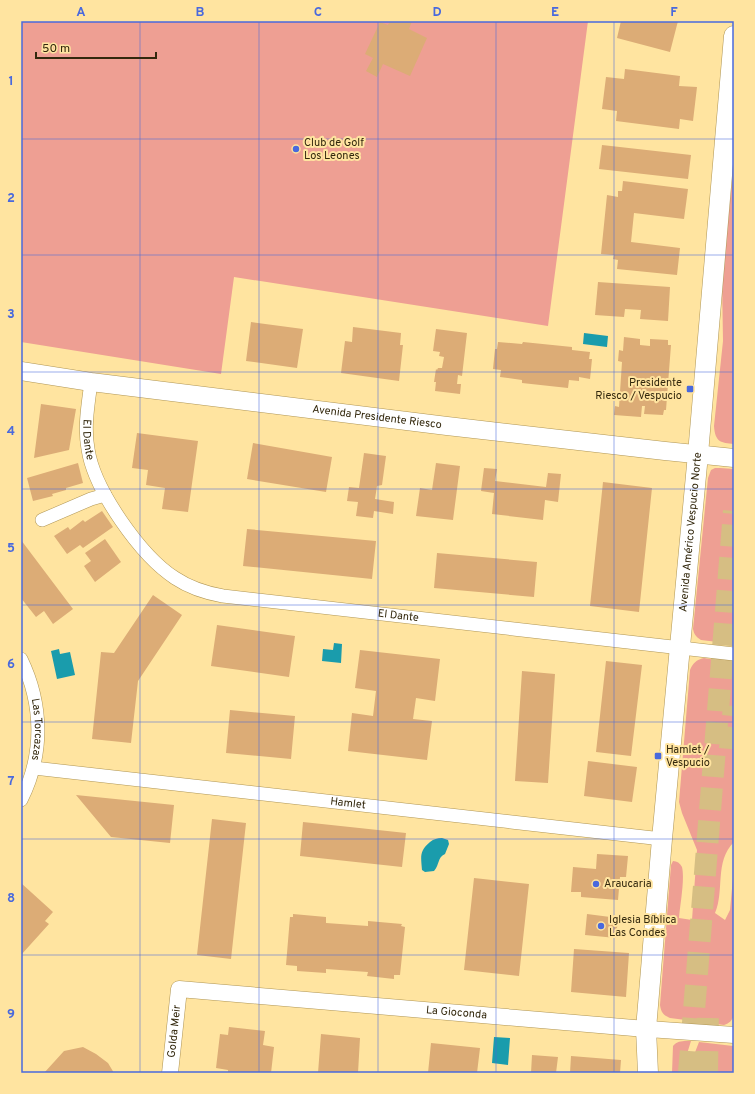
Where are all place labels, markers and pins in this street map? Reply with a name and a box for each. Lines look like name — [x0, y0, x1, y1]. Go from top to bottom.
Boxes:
place label: Club de Golf Los Leones — [304, 136, 364, 163]
marker: Club de Golf Los Leones — [291, 144, 301, 154]
place label: Presidente Riesco / Vespucio — [595, 376, 682, 403]
marker: Presidente Riesco / Vespucio — [685, 384, 695, 394]
place label: Hamlet / Vespucio — [666, 743, 710, 770]
marker: Hamlet / Vespucio — [653, 751, 663, 761]
place label: Araucaria — [604, 877, 652, 891]
marker: Araucaria — [591, 879, 601, 889]
place label: Iglesia Bíblica Las Condes — [609, 913, 677, 940]
marker: Iglesia Bíblica Las Condes — [596, 921, 606, 931]

